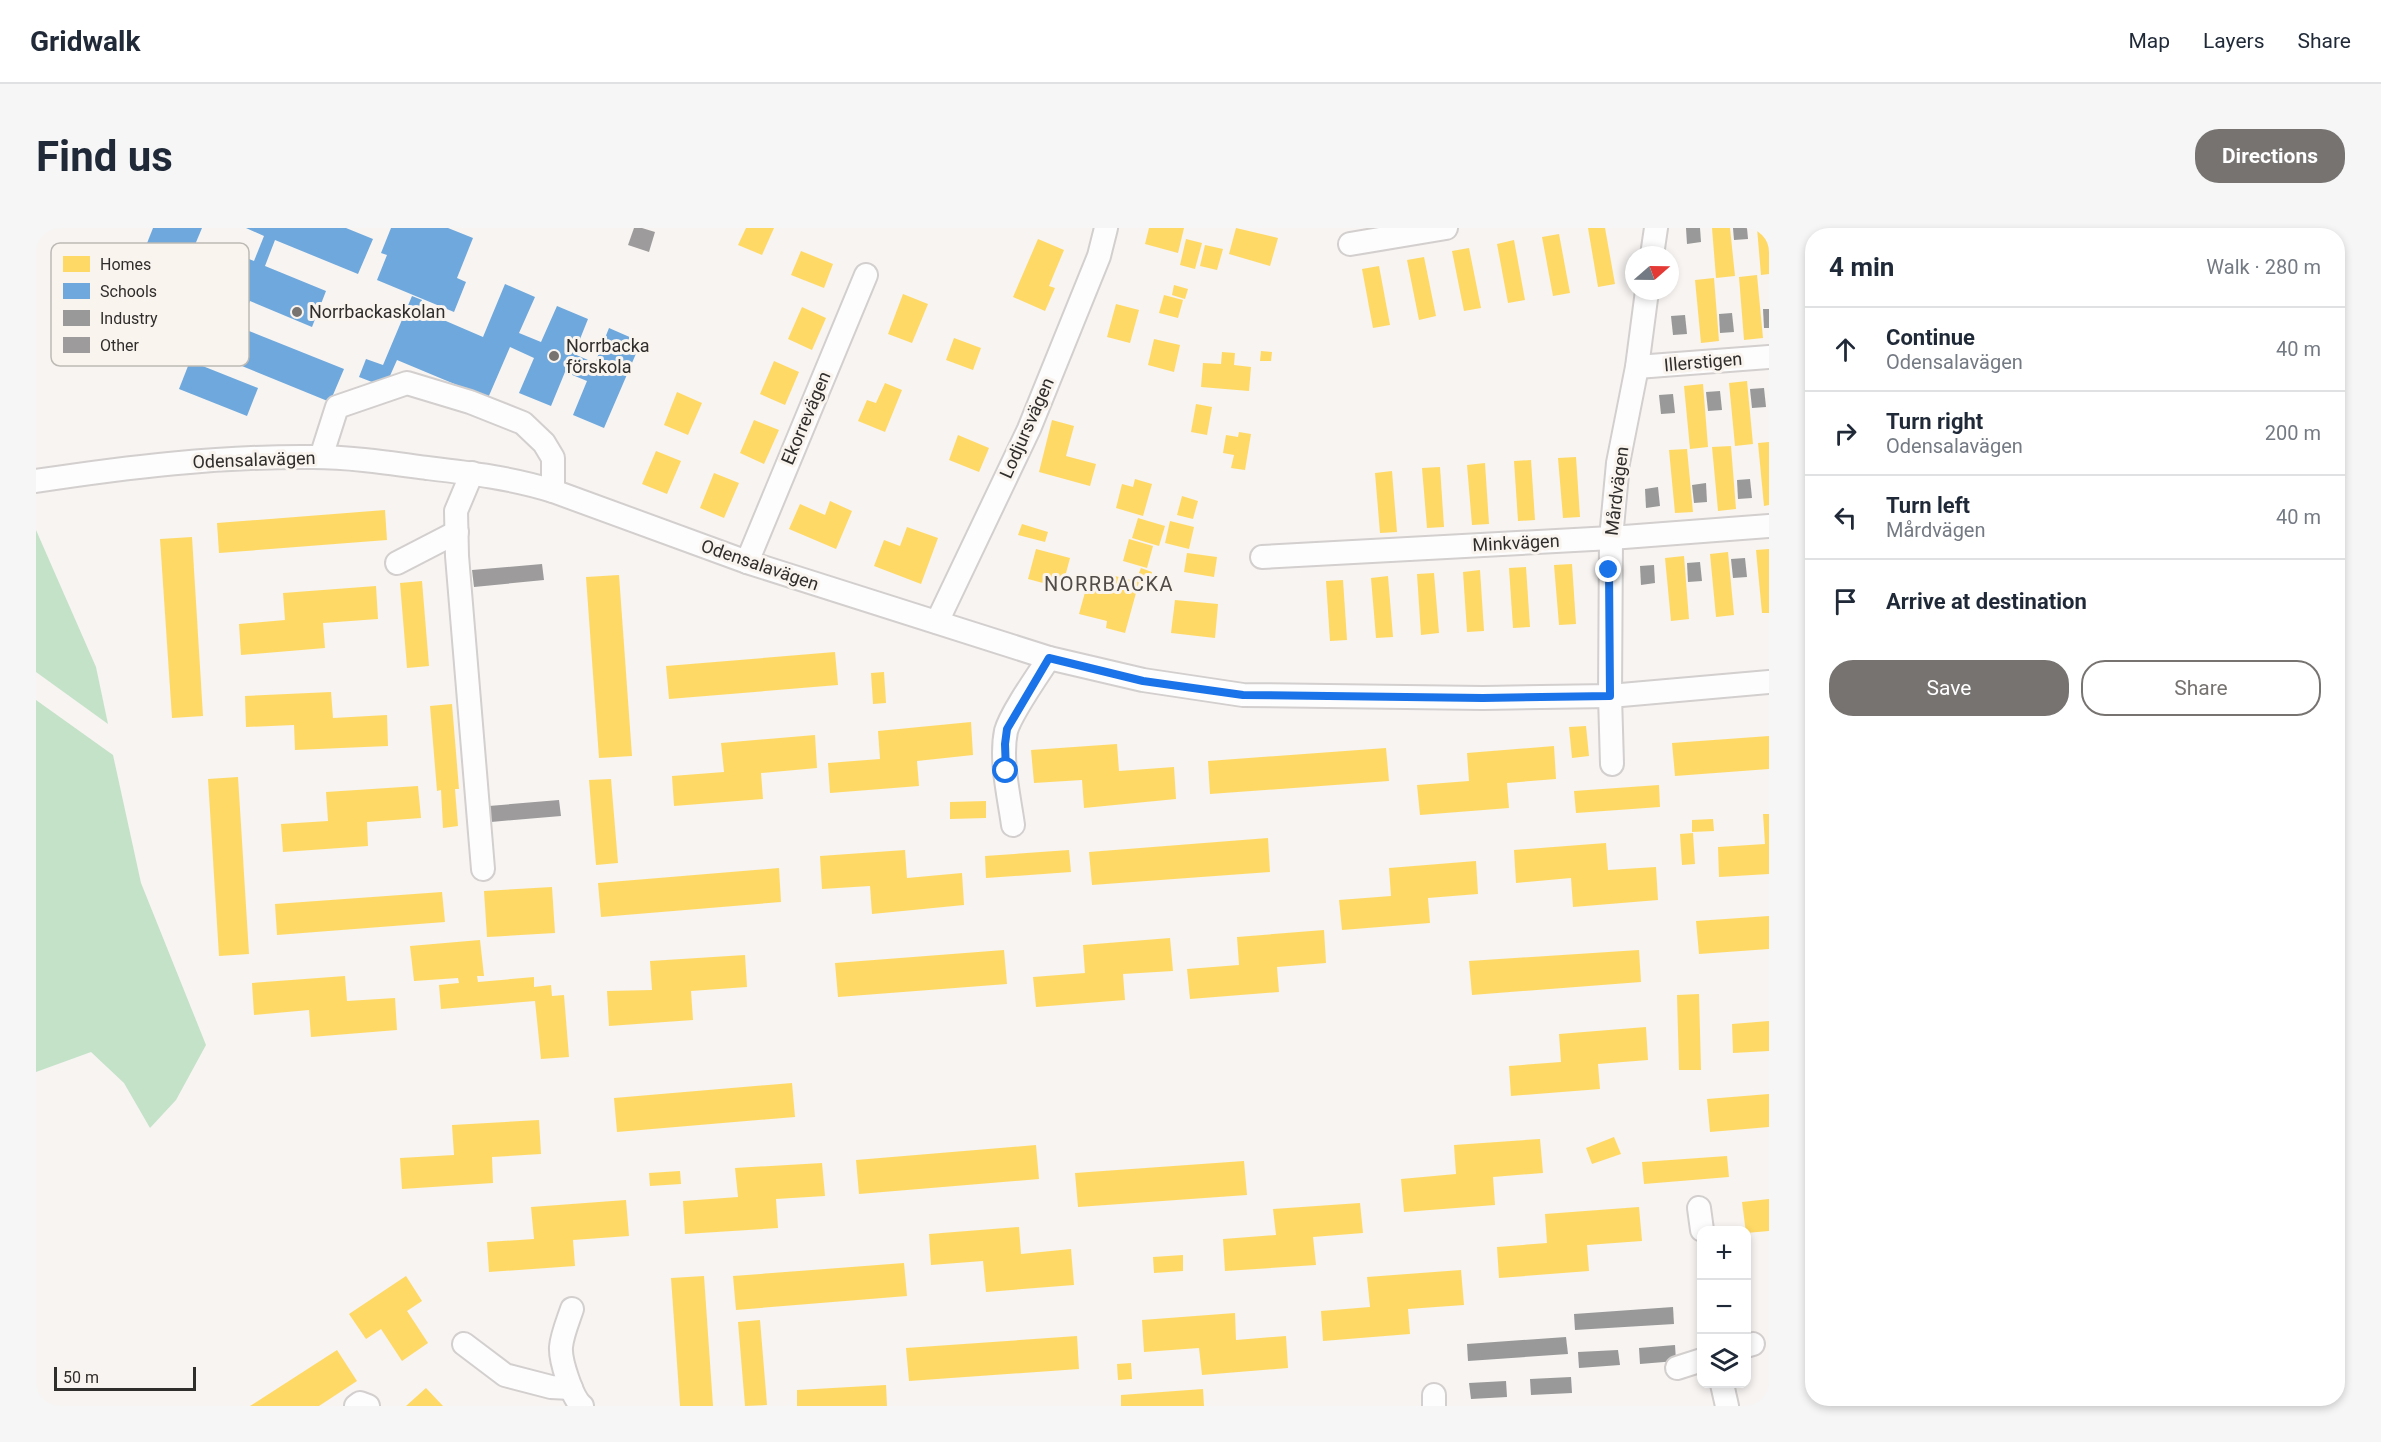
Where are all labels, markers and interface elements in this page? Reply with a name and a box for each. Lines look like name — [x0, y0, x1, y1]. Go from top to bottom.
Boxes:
text: Gridwalk — [30, 25, 140, 58]
text: Map — [2128, 29, 2170, 53]
text: Layers — [2203, 29, 2264, 53]
text: Share — [2297, 29, 2351, 53]
button: Directions — [2195, 129, 2345, 183]
text: Find us — [36, 132, 173, 181]
legend — [51, 243, 249, 366]
north arrow — [1625, 246, 1679, 300]
text: 4 min — [1829, 252, 1894, 282]
text: Homes — [100, 255, 151, 274]
text: Walk · 280 m — [2206, 255, 2321, 279]
text: Schools — [100, 282, 157, 301]
place label: Norrbackaskolan — [309, 301, 445, 322]
marker: Norrbackaskolan — [290, 305, 304, 319]
text: Industry — [100, 309, 158, 328]
text: Continue — [1886, 325, 1975, 350]
icon: ahead — [1829, 333, 1862, 366]
place label: Norrbacka förskola — [566, 335, 650, 377]
text: Other — [100, 336, 140, 355]
text: 40 m — [2276, 337, 2321, 361]
street label: Illerstigen — [1663, 348, 1743, 375]
marker: Norrbacka förskola — [547, 349, 561, 363]
text: Odensalavägen — [1886, 350, 2023, 374]
street label: Ekorrevägen — [777, 368, 835, 468]
street label: Lodjursvägen — [995, 374, 1058, 481]
text: Turn right — [1886, 409, 1983, 434]
icon: right — [1829, 417, 1862, 450]
text: 200 m — [2265, 421, 2321, 445]
text: Odensalavägen — [1886, 434, 2023, 458]
street label: Mårdvägen — [1601, 445, 1632, 537]
street label: Odensalavägen — [192, 447, 316, 472]
text: Turn left — [1886, 493, 1970, 518]
icon: left — [1829, 501, 1862, 534]
text: 40 m — [2276, 505, 2321, 529]
text: Mårdvägen — [1886, 518, 1986, 542]
street label: Minkvägen — [1472, 530, 1560, 555]
street label: Odensalavägen — [699, 535, 822, 594]
route end — [1595, 556, 1621, 582]
district label: NORRBACKA — [1044, 572, 1174, 596]
icon: arrive — [1829, 585, 1862, 618]
text: Arrive at destination — [1886, 589, 2087, 614]
button: Save — [1829, 660, 2069, 716]
button: Share — [2081, 660, 2321, 716]
route start — [992, 757, 1018, 783]
map controls — [1697, 1226, 1751, 1388]
button: + — [1697, 1226, 1751, 1280]
button: − — [1697, 1280, 1751, 1334]
button: layers — [1697, 1334, 1751, 1388]
scale bar — [54, 1364, 196, 1392]
text: 50 m — [63, 1368, 99, 1387]

